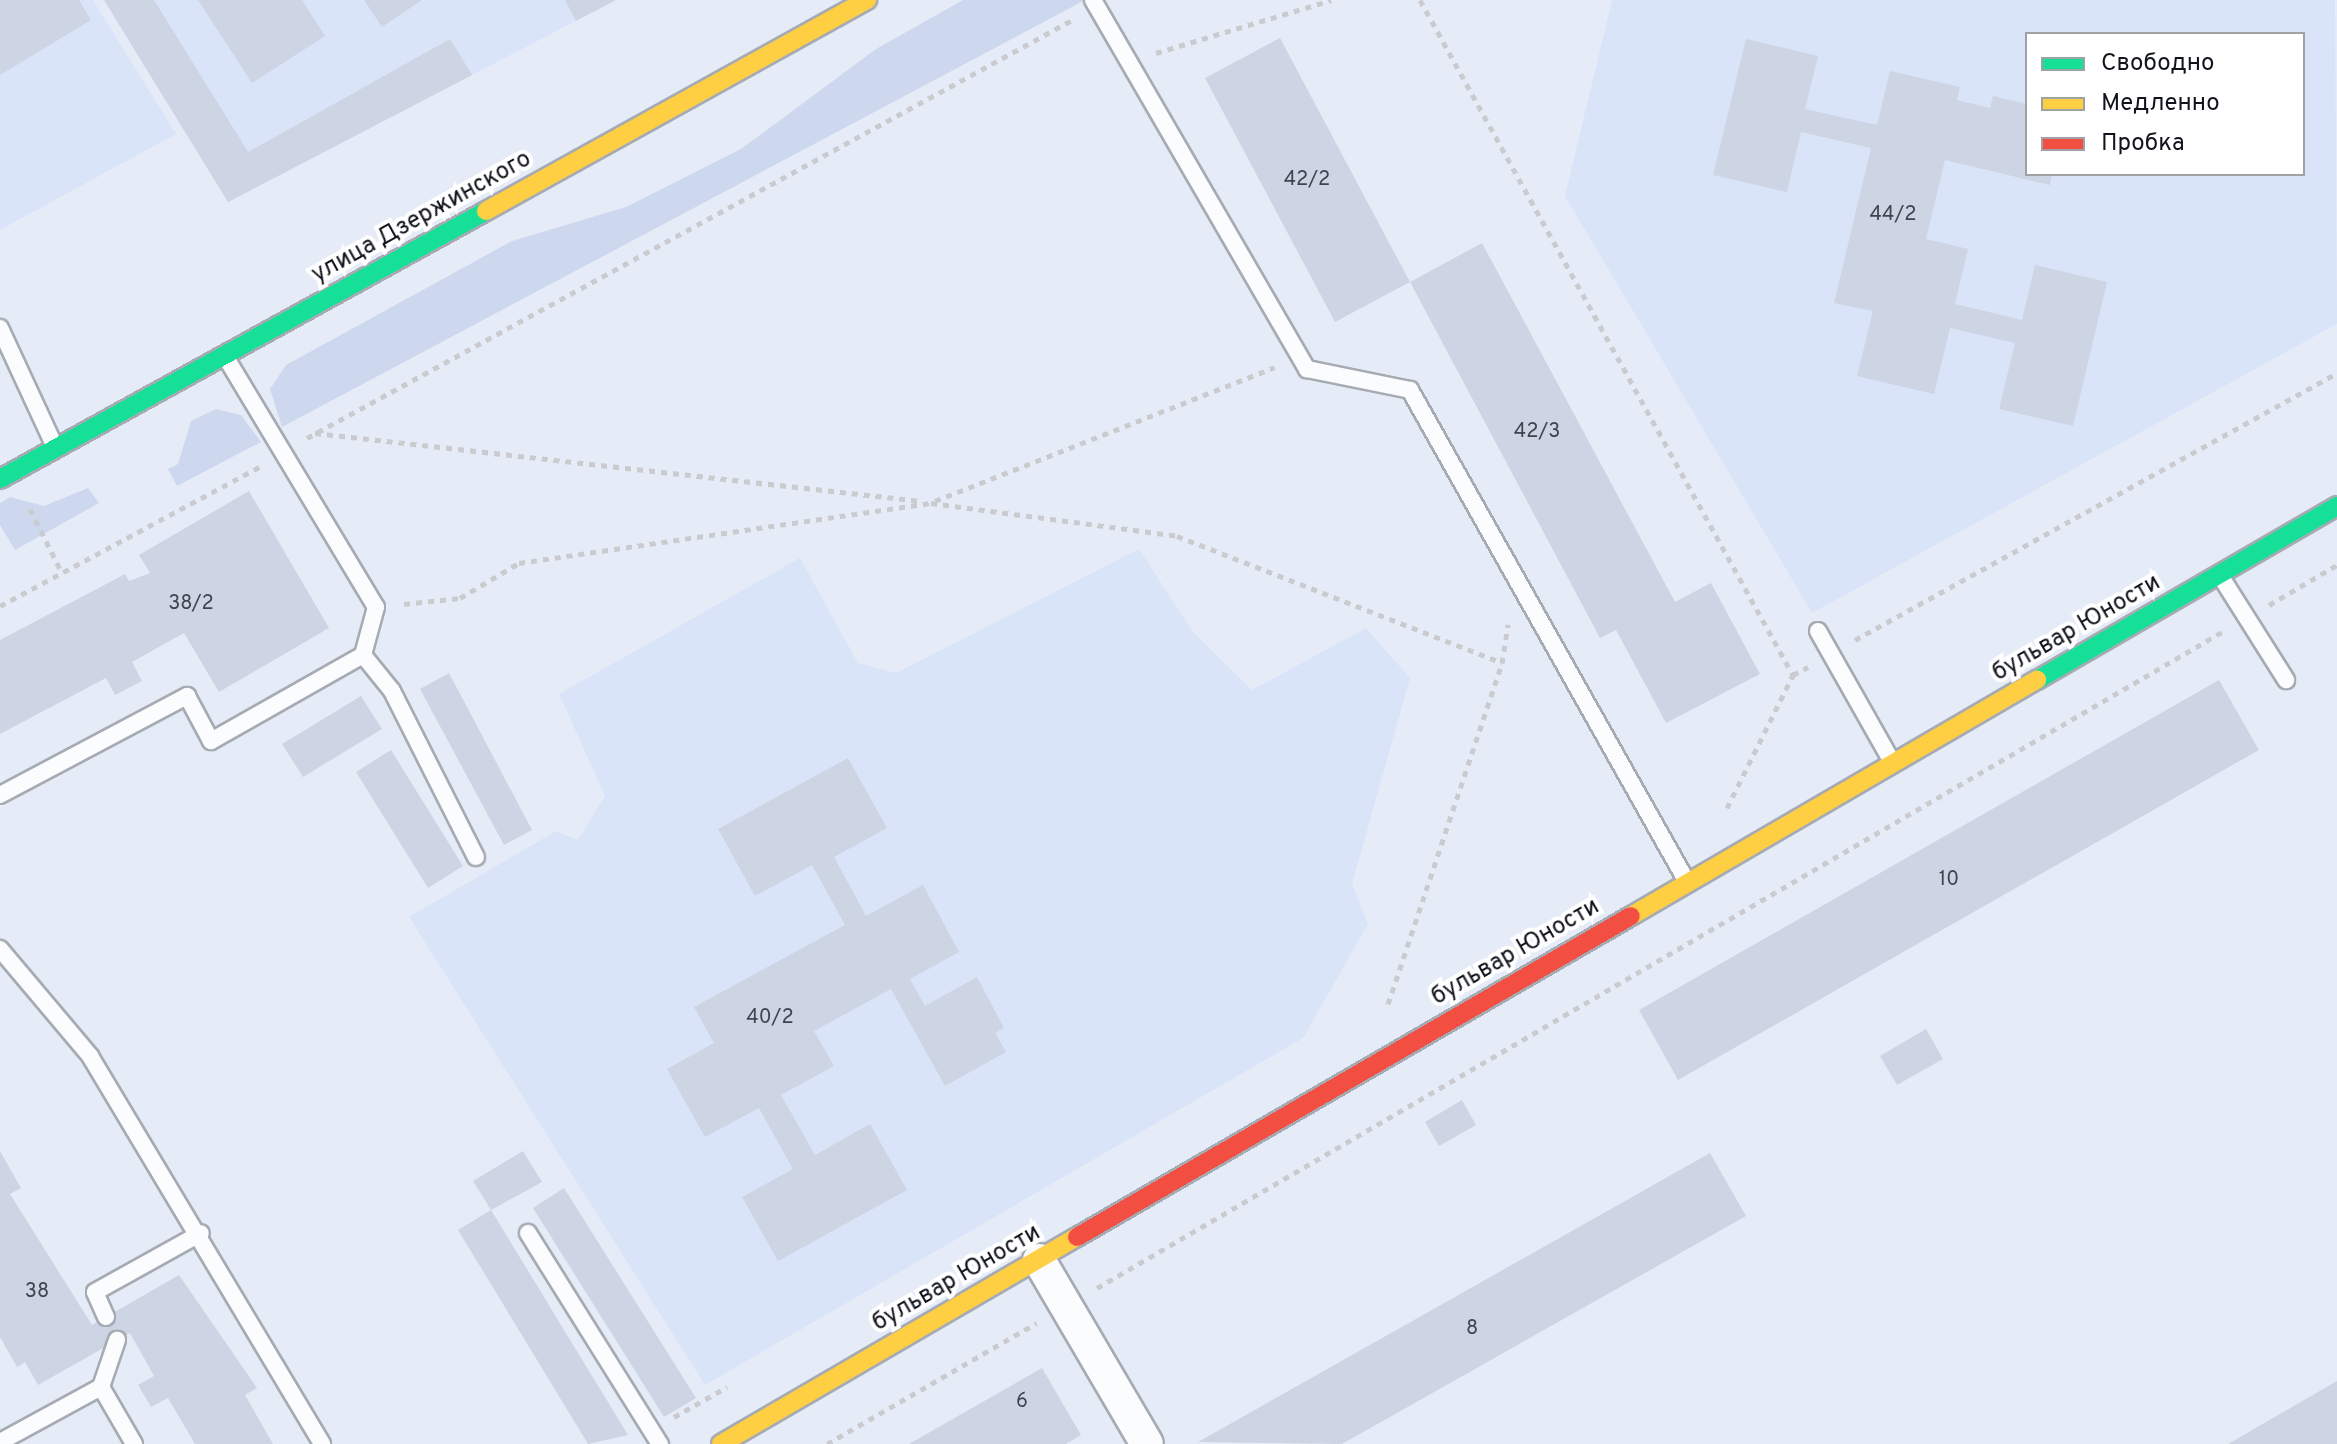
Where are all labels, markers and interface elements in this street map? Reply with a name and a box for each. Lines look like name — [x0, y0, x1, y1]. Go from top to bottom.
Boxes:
legend — [2025, 32, 2305, 176]
text: Свободно — [2101, 49, 2214, 79]
text: Медленно — [2101, 89, 2220, 119]
text: Пробка — [2101, 129, 2185, 159]
street label: улица Дзержинского — [307, 146, 537, 290]
house number: 42/2 — [1284, 168, 1330, 192]
house number: 44/2 — [1870, 203, 1916, 227]
house number: 42/3 — [1514, 420, 1560, 444]
street label: бульвар Юности — [1988, 569, 2166, 689]
house number: 38/2 — [168, 592, 214, 616]
house number: 10 — [1939, 868, 1959, 892]
street label: бульвар Юности — [1427, 893, 1605, 1013]
house number: 40/2 — [746, 1006, 794, 1030]
street label: бульвар Юности — [868, 1219, 1046, 1339]
house number: 38 — [25, 1280, 49, 1304]
house number: 8 — [1466, 1317, 1478, 1341]
house number: 6 — [1016, 1390, 1028, 1414]

